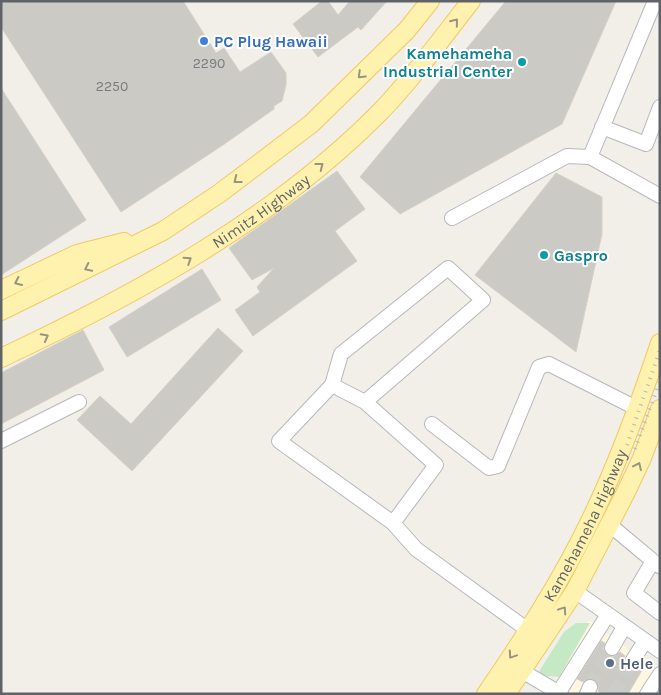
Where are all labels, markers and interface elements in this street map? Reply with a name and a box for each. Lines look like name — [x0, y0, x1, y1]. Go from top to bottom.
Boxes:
one-way arrow — [449, 19, 457, 28]
place label: PC Plug Hawaii — [214, 32, 328, 51]
marker: PC Plug Hawaii — [198, 35, 210, 47]
place label: Kamehameha Industrial Center — [383, 44, 513, 81]
house number: 2290 — [193, 55, 225, 72]
marker: Kamehameha Industrial Center — [516, 56, 528, 68]
one-way arrow — [357, 69, 366, 78]
house number: 2250 — [96, 78, 128, 95]
one-way arrow — [315, 162, 324, 171]
street label: Nimitz Highway — [209, 169, 314, 252]
one-way arrow — [234, 175, 243, 183]
place label: Gaspro — [554, 246, 608, 265]
marker: Gaspro — [538, 249, 550, 261]
one-way arrow — [183, 257, 192, 266]
one-way arrow — [84, 262, 93, 272]
one-way arrow — [14, 275, 23, 286]
one-way arrow — [40, 333, 49, 343]
street label: Kamehameha Highway — [539, 446, 630, 605]
one-way arrow — [632, 462, 642, 471]
one-way arrow — [557, 606, 566, 615]
one-way arrow — [509, 650, 518, 659]
place label: Hele — [620, 654, 653, 673]
marker: Hele — [604, 657, 616, 669]

